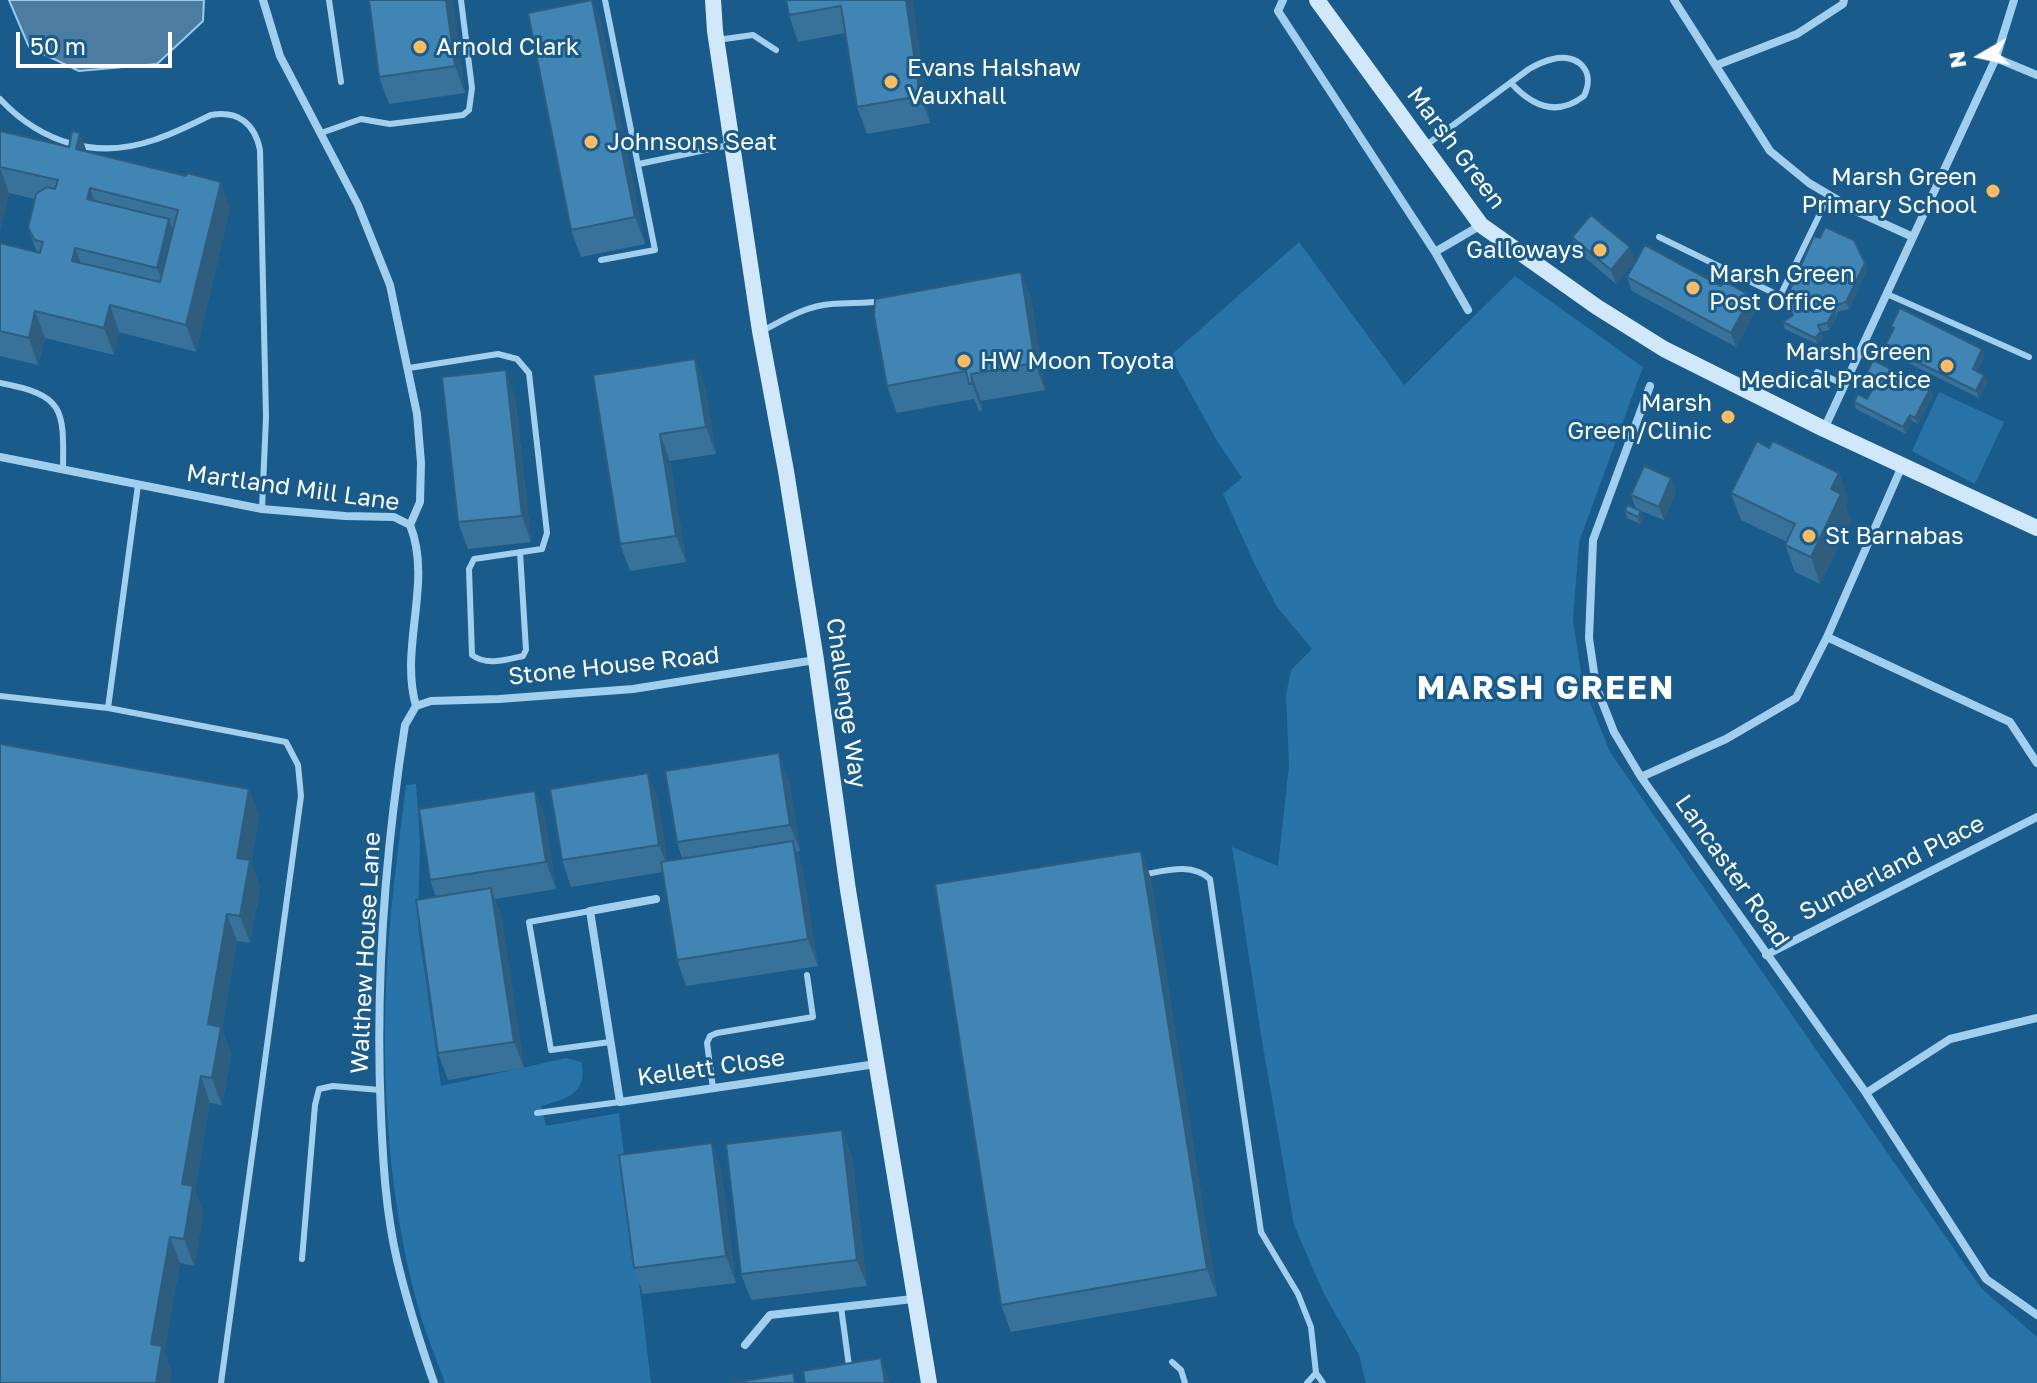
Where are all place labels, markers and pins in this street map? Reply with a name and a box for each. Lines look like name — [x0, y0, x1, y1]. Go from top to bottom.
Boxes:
place label: Arnold Clark — [436, 33, 579, 61]
marker: Arnold Clark — [411, 38, 429, 56]
place label: Evans Halshaw Vauxhall — [907, 54, 1081, 110]
marker: Evans Halshaw Vauxhall — [882, 73, 900, 91]
place label: Johnsons Seat — [607, 128, 777, 156]
marker: Johnsons Seat — [582, 133, 600, 151]
place label: Marsh Green Primary School — [1801, 163, 1977, 219]
marker: Marsh Green Primary School — [1984, 182, 2002, 200]
place label: Galloways — [1466, 236, 1584, 264]
marker: Galloways — [1591, 241, 1609, 259]
place label: Marsh Green Post Office — [1709, 260, 1855, 316]
marker: Marsh Green Post Office — [1684, 279, 1702, 297]
place label: Marsh Green Medical Practice — [1740, 338, 1931, 394]
place label: HW Moon Toyota — [980, 347, 1175, 375]
marker: HW Moon Toyota — [955, 352, 973, 370]
marker: Marsh Green Medical Practice — [1938, 357, 1956, 375]
place label: Marsh Green/Clinic — [1567, 389, 1712, 445]
marker: Marsh Green/Clinic — [1719, 408, 1737, 426]
place label: St Barnabas — [1825, 522, 1964, 550]
marker: St Barnabas — [1800, 527, 1818, 545]

